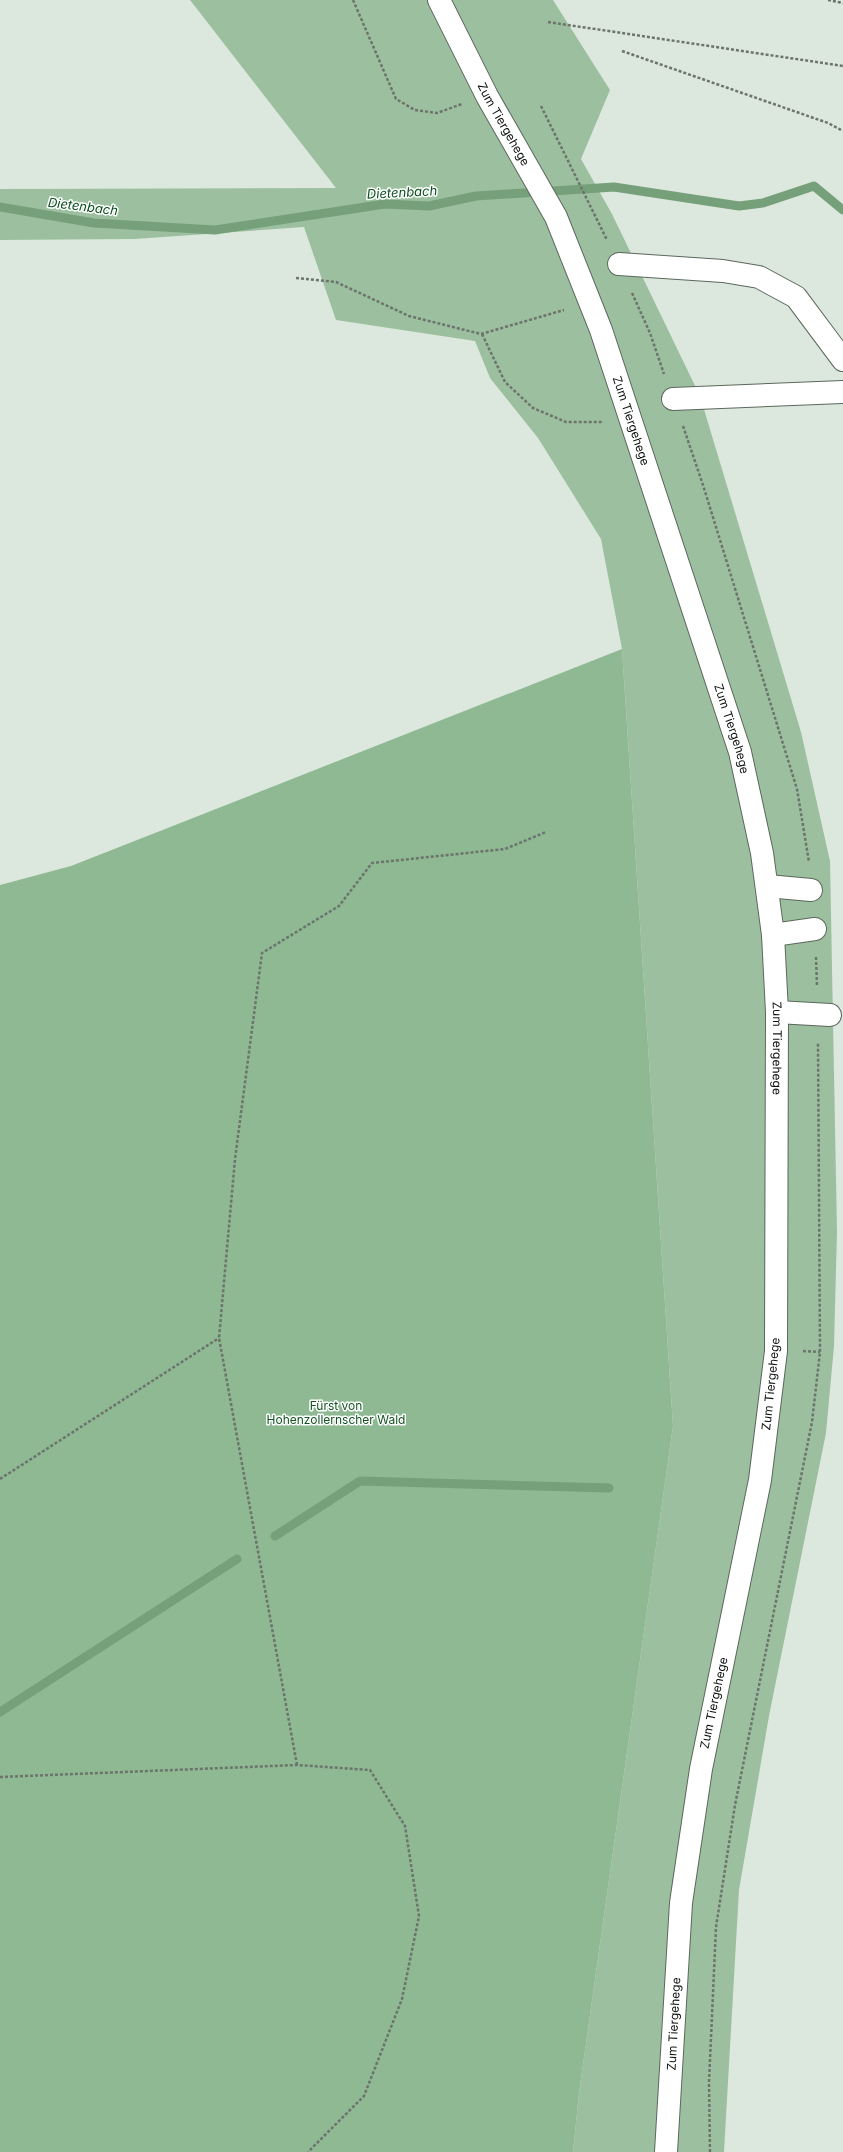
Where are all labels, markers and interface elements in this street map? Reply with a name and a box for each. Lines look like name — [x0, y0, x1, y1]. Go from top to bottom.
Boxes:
street label: Zum Tiergehege — [474, 80, 533, 168]
water label: Dietenbach — [366, 182, 438, 202]
water label: Dietenbach — [47, 194, 119, 218]
street label: Zum Tiergehege — [610, 374, 653, 467]
street label: Zum Tiergehege — [711, 682, 753, 775]
street label: Zum Tiergehege — [769, 1001, 785, 1095]
street label: Zum Tiergehege — [758, 1337, 783, 1431]
park label: Fürst von Hohenzollernscher Wald — [267, 1398, 405, 1427]
street label: Zum Tiergehege — [696, 1656, 731, 1750]
street label: Zum Tiergehege — [664, 1977, 683, 2071]

